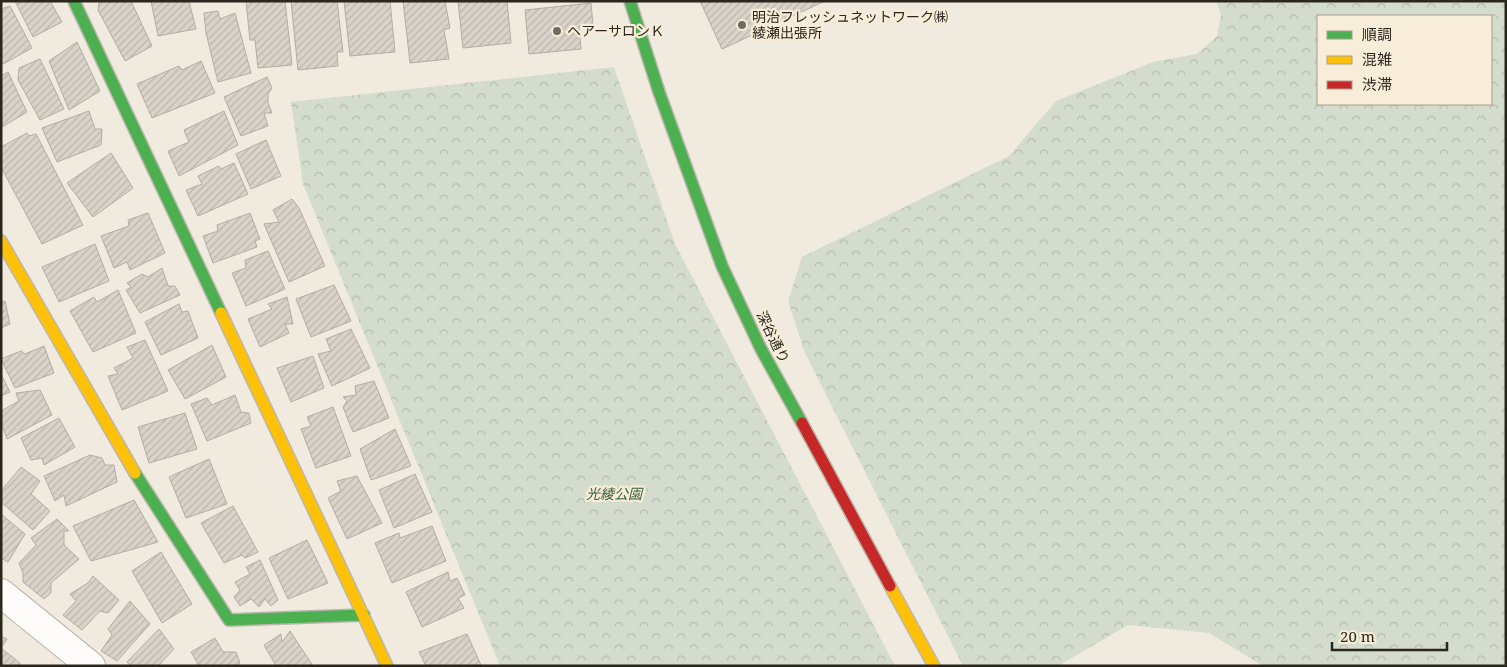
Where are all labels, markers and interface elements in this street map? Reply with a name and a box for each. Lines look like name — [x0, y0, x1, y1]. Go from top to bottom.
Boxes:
place label: 明治フレッシュネットワーク㈱ 綾瀬出張所 — [752, 7, 948, 42]
legend — [1317, 15, 1492, 105]
marker: 明治フレッシュネットワーク㈱ 綾瀬出張所 — [736, 19, 748, 31]
place label: ヘアーサロンＫ — [567, 21, 664, 40]
text: 順調 — [1362, 24, 1392, 44]
marker: ヘアーサロンＫ — [551, 25, 563, 37]
text: 混雑 — [1362, 49, 1392, 69]
text: 渋滞 — [1362, 74, 1392, 94]
street label: 深谷通り — [753, 307, 794, 366]
park label: 光綾公園 — [586, 484, 644, 503]
scale bar — [1332, 620, 1447, 652]
text: 20 m — [1340, 626, 1375, 646]

